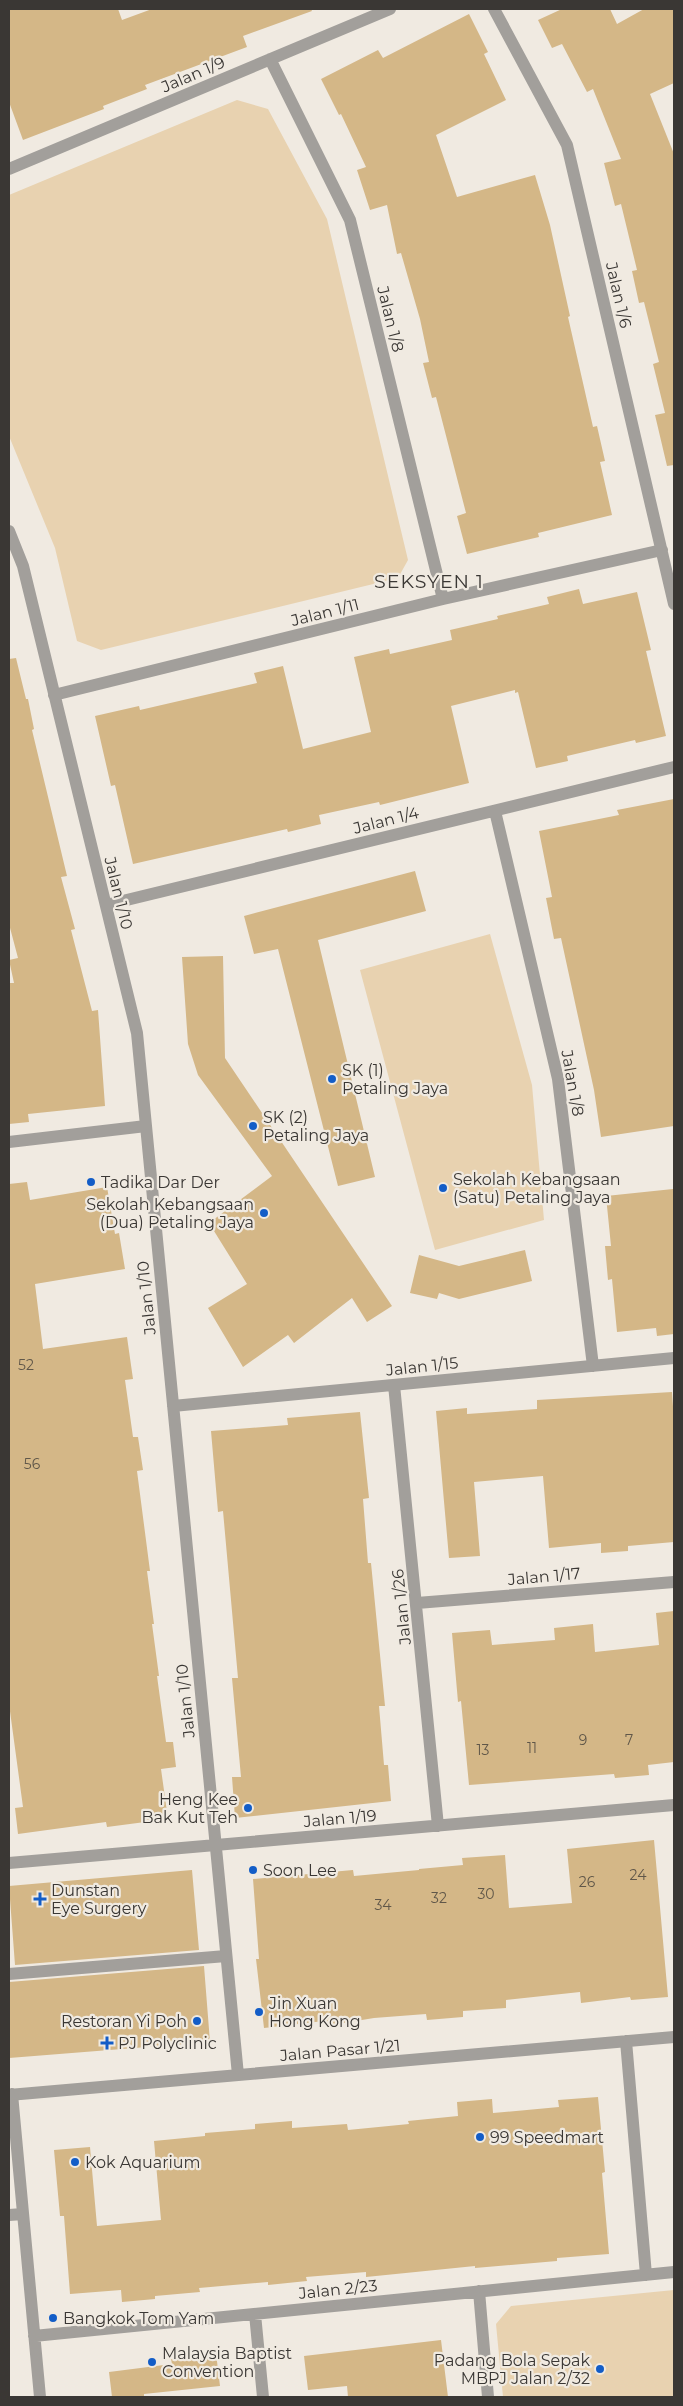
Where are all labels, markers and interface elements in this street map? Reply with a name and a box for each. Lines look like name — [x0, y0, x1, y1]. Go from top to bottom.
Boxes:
street label: Jalan 1/9 — [158, 53, 228, 97]
street label: Jalan 1/6 — [602, 259, 635, 330]
street label: Jalan 1/8 — [373, 283, 408, 354]
district label: SEKSYEN 1 — [374, 570, 484, 593]
street label: Jalan 1/11 — [288, 595, 361, 630]
street label: Jalan 1/4 — [350, 803, 421, 838]
street label: Jalan 1/10 — [100, 854, 137, 931]
street label: Jalan 1/8 — [557, 1047, 588, 1118]
place label: SK (1) Petaling Jaya — [342, 1061, 448, 1098]
marker: SK (1) Petaling Jaya — [326, 1073, 338, 1085]
place label: SK (2) Petaling Jaya — [263, 1108, 369, 1145]
marker: SK (2) Petaling Jaya — [247, 1120, 259, 1132]
place label: Sekolah Kebangsaan (Satu) Petaling Jaya — [453, 1170, 621, 1207]
place label: Tadika Dar Der — [101, 1173, 220, 1192]
marker: Tadika Dar Der — [85, 1176, 97, 1188]
marker: Sekolah Kebangsaan (Satu) Petaling Jaya — [437, 1182, 449, 1194]
place label: Sekolah Kebangsaan (Dua) Petaling Jaya — [86, 1195, 254, 1232]
marker: Sekolah Kebangsaan (Dua) Petaling Jaya — [258, 1207, 270, 1219]
street label: Jalan 1/10 — [133, 1260, 160, 1337]
street label: Jalan 1/15 — [384, 1353, 459, 1380]
house number: 52 — [18, 1356, 34, 1374]
house number: 56 — [24, 1455, 41, 1473]
street label: Jalan 1/17 — [506, 1564, 581, 1589]
street label: Jalan 1/26 — [388, 1568, 415, 1647]
street label: Jalan 1/10 — [172, 1663, 199, 1740]
house number: 9 — [579, 1731, 587, 1749]
house number: 7 — [625, 1731, 633, 1749]
house number: 11 — [527, 1739, 537, 1757]
house number: 13 — [477, 1741, 490, 1759]
place label: Heng Kee Bak Kut Teh — [141, 1790, 238, 1827]
marker: Heng Kee Bak Kut Teh — [242, 1802, 254, 1814]
street label: Jalan 1/19 — [302, 1806, 377, 1831]
place label: Soon Lee — [263, 1861, 337, 1880]
marker: Soon Lee — [247, 1864, 259, 1876]
house number: 24 — [630, 1866, 647, 1884]
house number: 26 — [579, 1873, 596, 1891]
place label: Dunstan Eye Surgery — [51, 1881, 147, 1918]
house number: 30 — [477, 1885, 495, 1903]
house number: 32 — [431, 1889, 447, 1907]
marker: Dunstan Eye Surgery — [33, 1892, 47, 1906]
house number: 34 — [374, 1896, 392, 1914]
place label: Jin Xuan Hong Kong — [268, 1994, 361, 2031]
marker: Jin Xuan Hong Kong — [253, 2006, 265, 2018]
place label: Restoran Yi Poh — [61, 2012, 187, 2031]
marker: Restoran Yi Poh — [191, 2015, 203, 2027]
place label: PJ Polyclinic — [118, 2034, 217, 2053]
marker: PJ Polyclinic — [100, 2036, 114, 2050]
street label: Jalan Pasar 1/21 — [278, 2036, 401, 2065]
place label: 99 Speedmart — [490, 2128, 605, 2147]
marker: 99 Speedmart — [474, 2131, 486, 2143]
place label: Kok Aquarium — [85, 2153, 201, 2172]
marker: Kok Aquarium — [69, 2156, 81, 2168]
street label: Jalan 2/23 — [297, 2276, 378, 2303]
place label: Bangkok Tom Yam — [63, 2309, 214, 2328]
marker: Bangkok Tom Yam — [47, 2312, 59, 2324]
place label: Malaysia Baptist Convention — [162, 2344, 292, 2381]
place label: Padang Bola Sepak MBPJ Jalan 2/32 — [434, 2351, 590, 2388]
marker: Malaysia Baptist Convention — [146, 2356, 158, 2368]
marker: Padang Bola Sepak MBPJ Jalan 2/32 — [594, 2363, 606, 2375]

